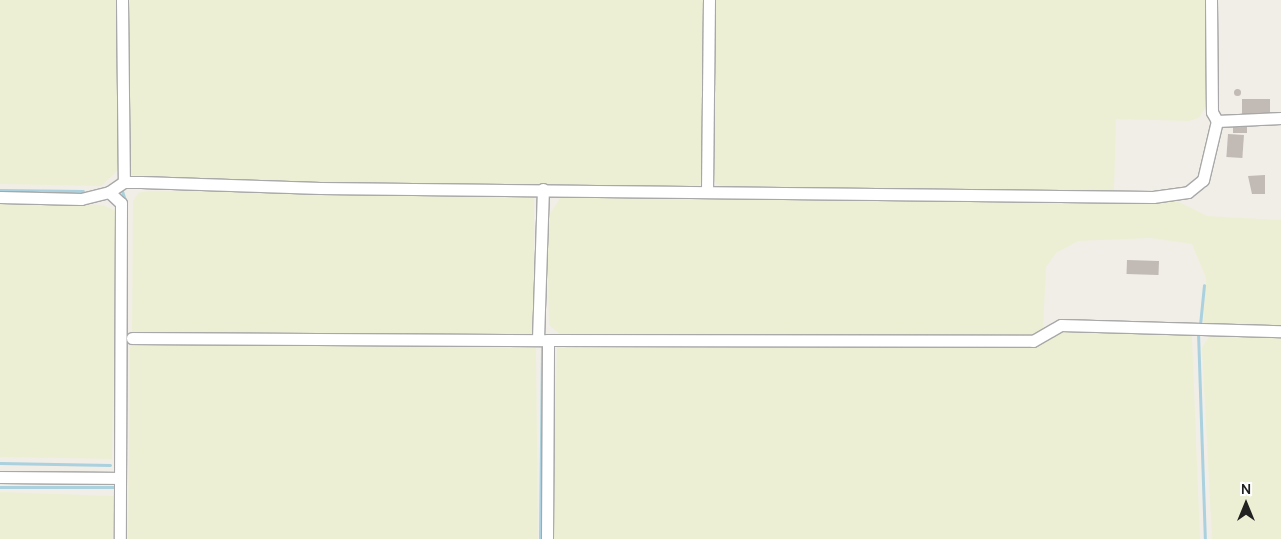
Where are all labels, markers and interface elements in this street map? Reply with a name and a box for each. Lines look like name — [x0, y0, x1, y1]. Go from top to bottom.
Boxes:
north arrow — [1221, 479, 1271, 529]
text: N — [1241, 479, 1251, 498]

